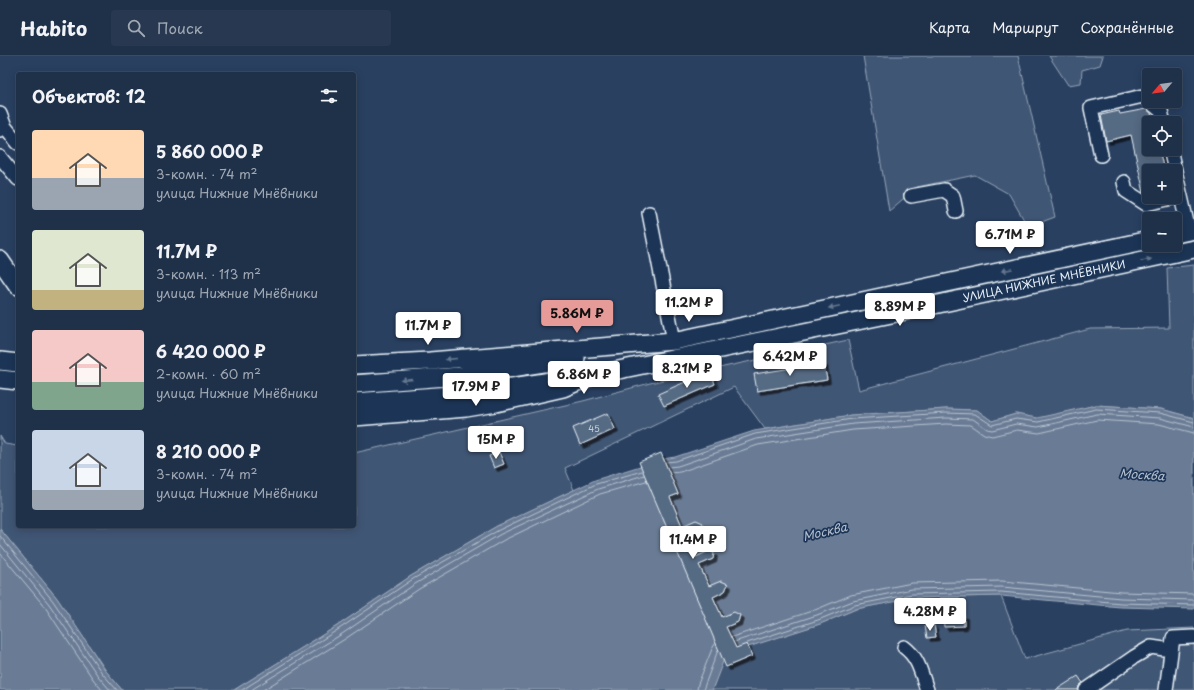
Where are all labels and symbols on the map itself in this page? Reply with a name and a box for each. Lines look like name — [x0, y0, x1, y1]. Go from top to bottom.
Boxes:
north arrow — [1142, 68, 1182, 108]
pin: 6.71M ₽ — [973, 221, 1047, 255]
street label: УЛИЦА НИЖНИЕ МНЁВНИКИ — [961, 255, 1127, 306]
one-way arrow — [1140, 256, 1152, 262]
one-way arrow — [1000, 268, 1013, 274]
pin: 11.2M ₽ — [652, 289, 726, 323]
pin: 8.89M ₽ — [863, 293, 937, 327]
pin: 5.86M ₽ — [540, 300, 614, 334]
one-way arrow — [827, 305, 840, 311]
pin: 11.7M ₽ — [391, 312, 465, 346]
pin: 6.42M ₽ — [753, 343, 827, 377]
pin: 8.21M ₽ — [650, 355, 724, 389]
one-way arrow — [445, 356, 457, 362]
pin: 6.86M ₽ — [547, 361, 621, 395]
pin: 17.9M ₽ — [439, 373, 513, 407]
one-way arrow — [401, 377, 413, 384]
house number: 45 — [588, 421, 600, 435]
pin: 15M ₽ — [468, 426, 524, 460]
water label: Москва — [1119, 463, 1166, 485]
water label: Москва — [801, 517, 849, 545]
pin: 11.4M ₽ — [656, 526, 730, 560]
pin: 4.28M ₽ — [893, 598, 967, 632]

